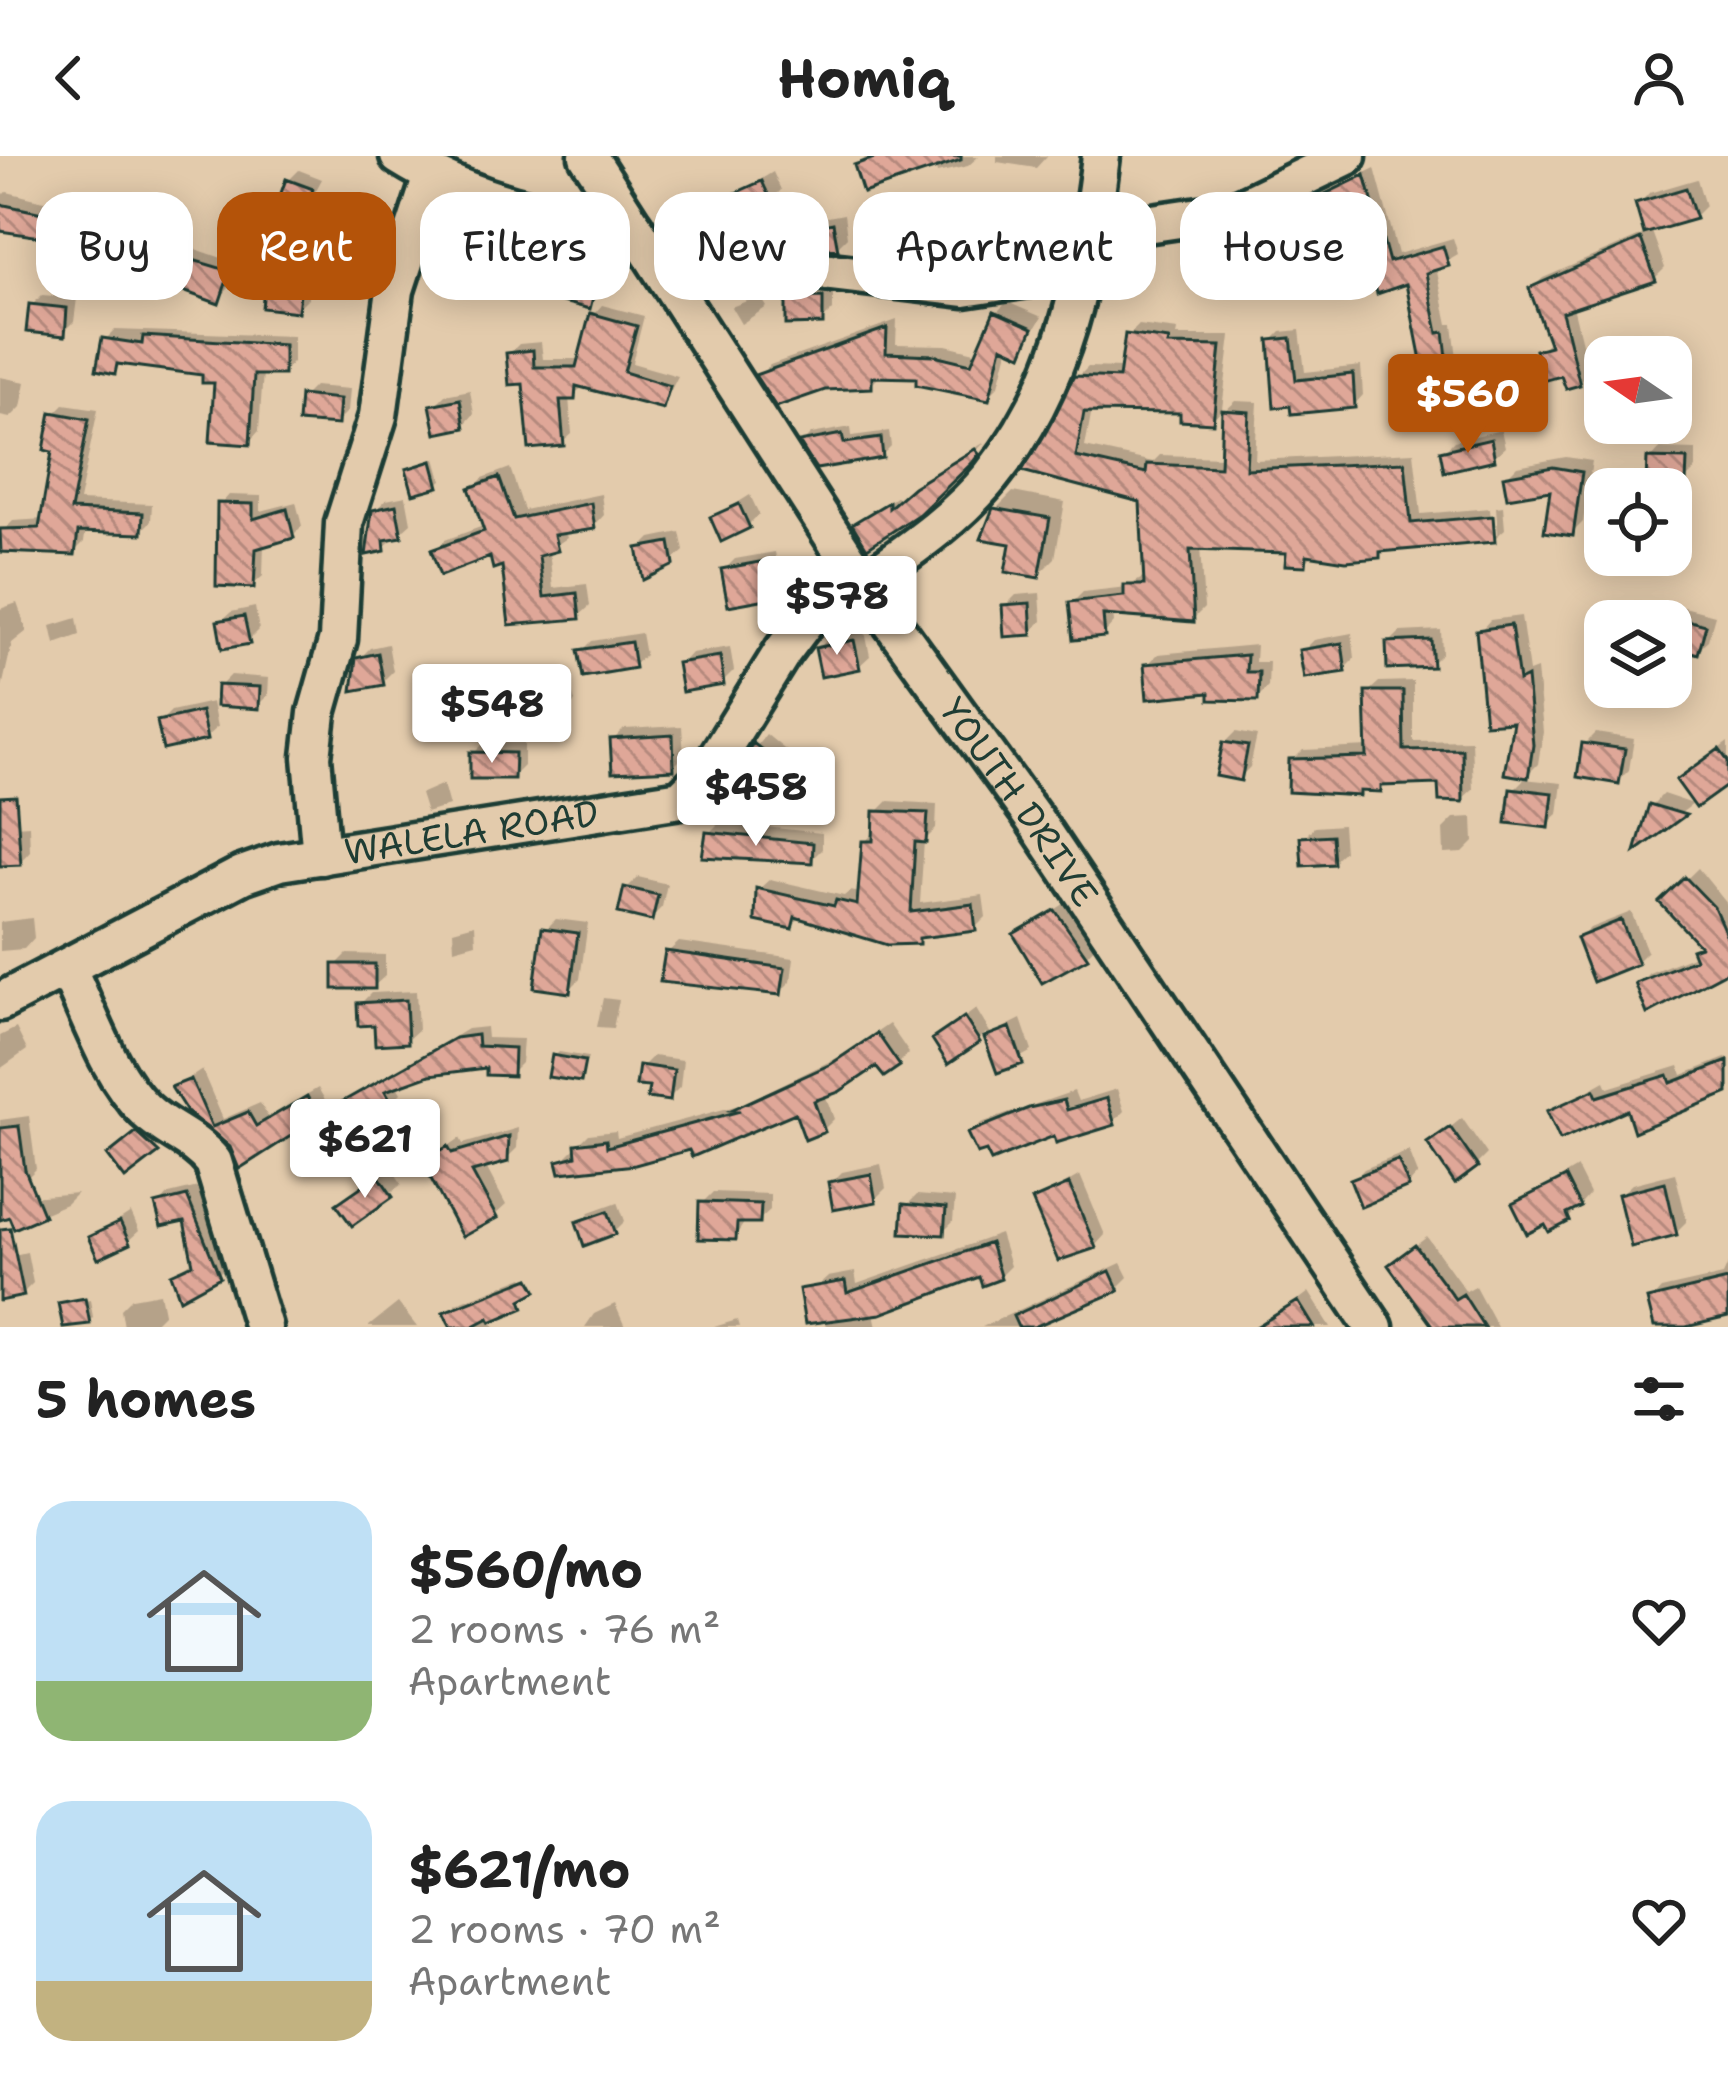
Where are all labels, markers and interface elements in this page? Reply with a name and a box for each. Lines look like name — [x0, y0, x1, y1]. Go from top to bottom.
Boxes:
text: Homiq — [777, 42, 951, 114]
icon: back — [36, 45, 102, 111]
icon: person — [1626, 45, 1692, 111]
chip: Buy — [36, 192, 193, 300]
chip: Rent — [217, 192, 396, 300]
chip: Filters — [420, 192, 630, 300]
chip: New — [654, 192, 829, 300]
chip: Apartment — [853, 192, 1156, 300]
chip: House — [1180, 192, 1387, 300]
north arrow — [1584, 336, 1692, 444]
map controls — [1584, 336, 1692, 708]
pin: $560 — [1397, 354, 1539, 456]
text: $560 — [1415, 367, 1521, 419]
button: locate — [1584, 468, 1692, 576]
pin: $578 — [766, 556, 908, 658]
text: $578 — [785, 569, 889, 621]
button: layers — [1584, 600, 1692, 708]
pin: $548 — [421, 664, 563, 766]
text: $548 — [439, 677, 545, 729]
street label: YOUTH DRIVE — [929, 687, 1110, 916]
pin: $458 — [685, 747, 827, 849]
text: $458 — [704, 760, 808, 812]
street label: WALELA ROAD — [341, 788, 602, 876]
pin: $621 — [294, 1099, 436, 1201]
text: $621 — [317, 1112, 413, 1164]
text: 5 homes — [36, 1365, 256, 1433]
icon: filters — [1626, 1366, 1692, 1432]
text: $560/mo — [408, 1535, 643, 1603]
icon: home — [132, 1549, 276, 1693]
icon: heart — [1626, 1588, 1692, 1654]
text: 2 rooms · 76 m² — [408, 1603, 720, 1655]
text: Apartment — [408, 1655, 611, 1707]
text: $621/mo — [408, 1835, 631, 1903]
icon: home — [132, 1849, 276, 1993]
icon: heart — [1626, 1888, 1692, 1954]
text: 2 rooms · 70 m² — [408, 1903, 721, 1955]
text: Apartment — [408, 1955, 611, 2007]

